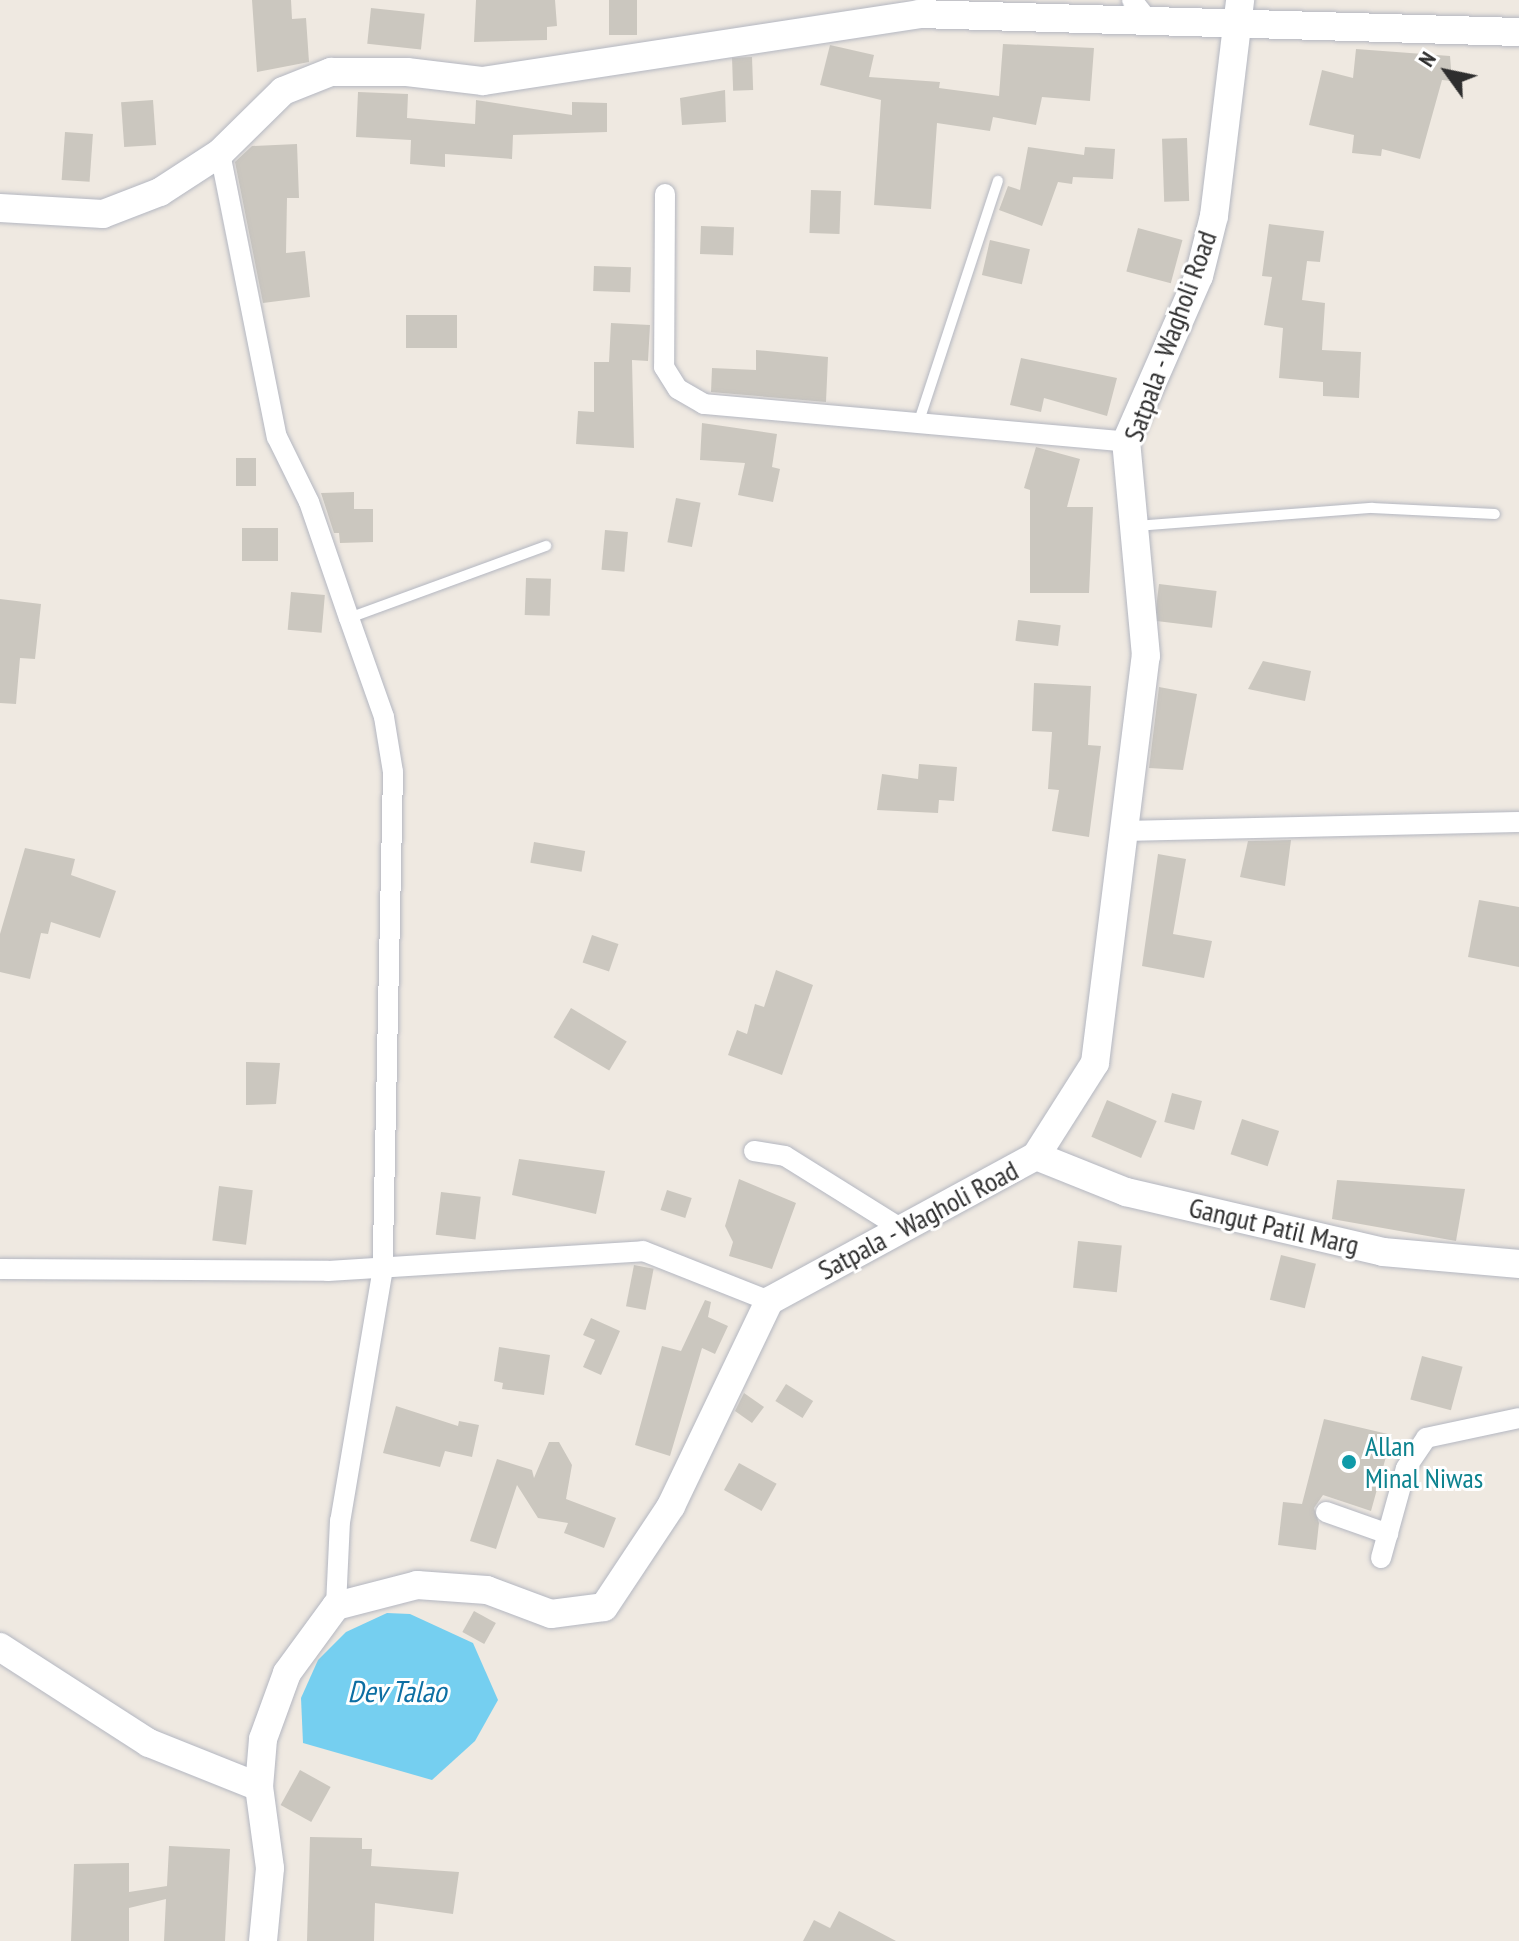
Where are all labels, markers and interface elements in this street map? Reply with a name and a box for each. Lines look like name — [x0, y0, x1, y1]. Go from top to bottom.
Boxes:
north arrow — [1407, 32, 1487, 112]
text: N — [1412, 46, 1442, 72]
street label: Satpala - Wagholi Road — [1116, 225, 1224, 447]
street label: Satpala - Wagholi Road — [811, 1153, 1025, 1287]
street label: Gangut Patil Marg — [1186, 1190, 1362, 1262]
place label: Allan Minal Niwas — [1365, 1429, 1483, 1495]
marker: Allan Minal Niwas — [1340, 1453, 1358, 1471]
water label: Dev Talao — [347, 1673, 447, 1709]

